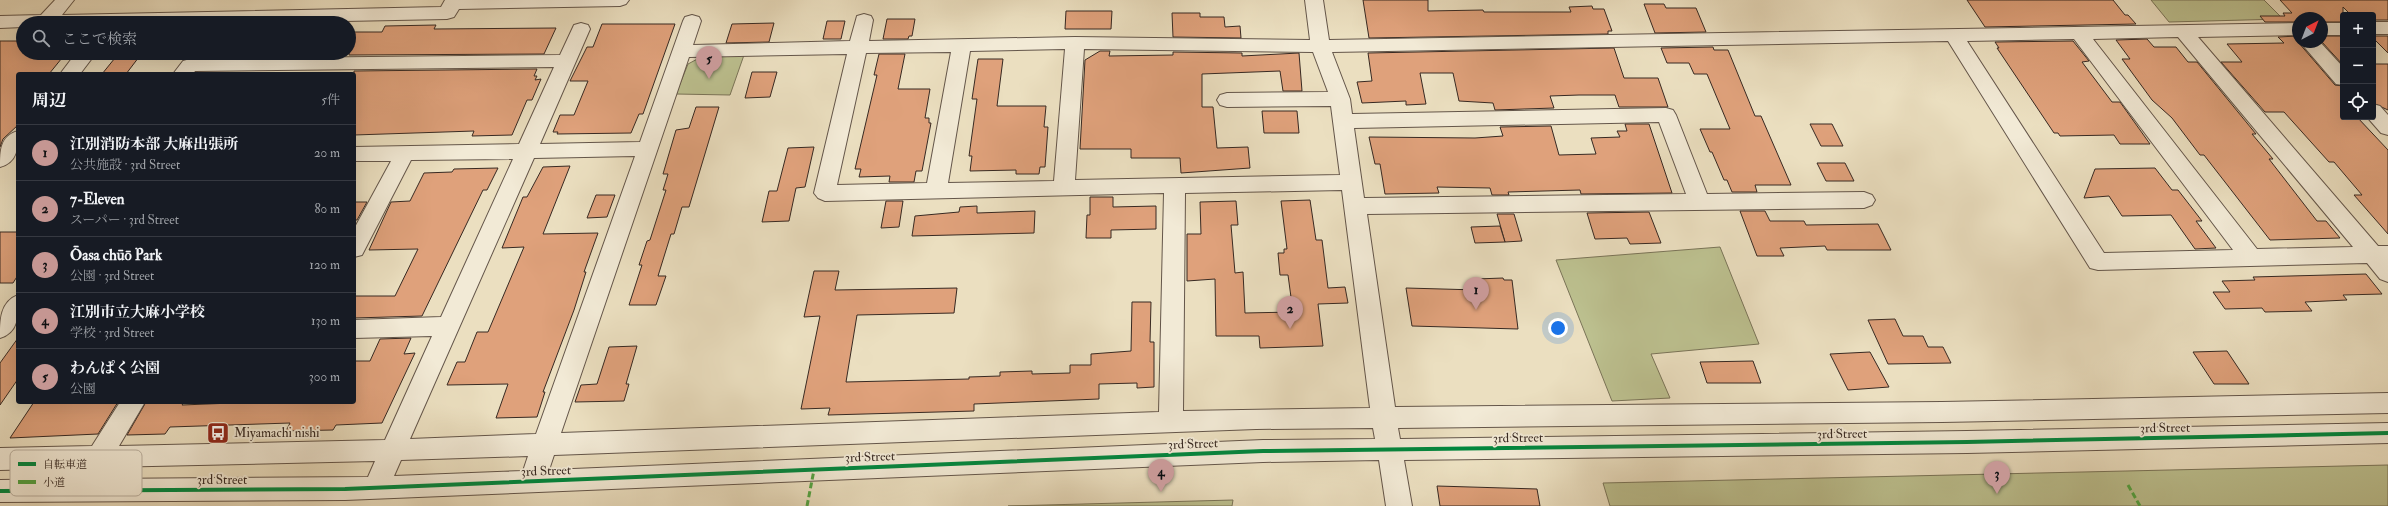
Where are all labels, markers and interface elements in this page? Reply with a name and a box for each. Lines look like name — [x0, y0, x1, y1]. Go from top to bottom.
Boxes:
north arrow — [2292, 12, 2328, 48]
map controls — [2340, 12, 2376, 120]
button: + — [2340, 12, 2376, 48]
search box — [16, 16, 356, 60]
icon: search — [30, 27, 52, 49]
text: ここで検索 — [62, 30, 137, 49]
pin: 5 — [696, 46, 722, 79]
button: − — [2340, 48, 2376, 84]
button: locate — [2340, 84, 2376, 120]
text: 周辺 — [32, 90, 66, 111]
text: 5件 — [321, 92, 340, 108]
text: 江別消防本部 大麻出張所 — [70, 135, 238, 154]
text: 1 — [43, 145, 47, 161]
text: 20 m — [314, 145, 340, 161]
text: 公共施設 · 3rd Street — [70, 157, 180, 173]
text: 7-Eleven — [70, 190, 124, 209]
text: 2 — [42, 201, 48, 217]
text: 80 m — [314, 201, 340, 217]
text: スーパー · 3rd Street — [70, 212, 179, 228]
text: Ōasa chūō Park — [70, 246, 162, 265]
text: 3 — [43, 257, 48, 273]
text: 120 m — [309, 257, 340, 273]
text: 公園 · 3rd Street — [70, 268, 154, 284]
pin: 1 — [1463, 277, 1489, 310]
pin: 2 — [1277, 296, 1303, 329]
text: 江別市立大麻小学校 — [70, 303, 205, 322]
text: 4 — [41, 313, 49, 329]
text: 130 m — [311, 313, 340, 329]
your location — [1548, 318, 1568, 338]
text: 学校 · 3rd Street — [70, 325, 154, 341]
text: わんぱく公園 — [70, 359, 160, 378]
text: 5 — [42, 369, 48, 385]
text: 300 m — [309, 369, 340, 385]
text: 公園 — [70, 381, 96, 397]
bus stop icon: Miyamachi nishi — [205, 420, 231, 446]
street label: 3rd Street — [2140, 420, 2190, 436]
place label: Miyamachi nishi — [234, 425, 320, 442]
street label: 3rd Street — [1817, 426, 1867, 442]
street label: 3rd Street — [1493, 430, 1543, 446]
street label: 3rd Street — [1168, 435, 1218, 453]
street label: 3rd Street — [845, 448, 895, 466]
legend — [10, 450, 142, 496]
text: 自転車道 — [43, 458, 87, 471]
pin: 4 — [1148, 459, 1174, 492]
pin: 3 — [1984, 461, 2010, 494]
street label: 3rd Street — [521, 462, 571, 480]
street label: 3rd Street — [197, 472, 247, 488]
text: 小道 — [43, 476, 65, 489]

